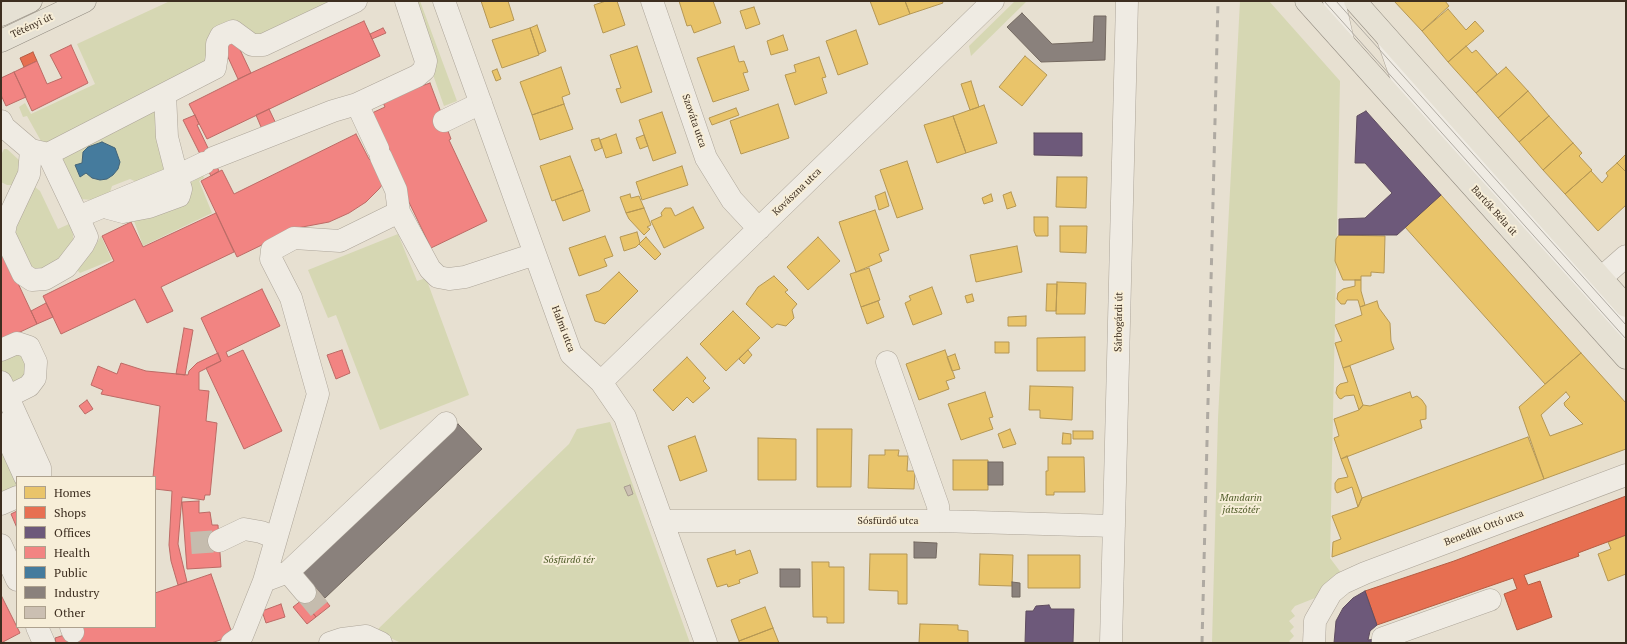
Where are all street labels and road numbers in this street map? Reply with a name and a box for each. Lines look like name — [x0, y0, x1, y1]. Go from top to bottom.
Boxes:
street label: Tétényi út — [9, 11, 55, 41]
street label: Szováta utca — [679, 93, 709, 149]
street label: Kovászna utca — [770, 166, 824, 218]
street label: Bartók Béla út — [1468, 184, 1520, 238]
street label: Sárbogárdi út — [1112, 292, 1126, 352]
street label: Halmi utca — [549, 304, 577, 354]
street label: Benedikt Ottó utca — [1443, 507, 1525, 549]
street label: Sósfürdő utca — [858, 515, 918, 527]

